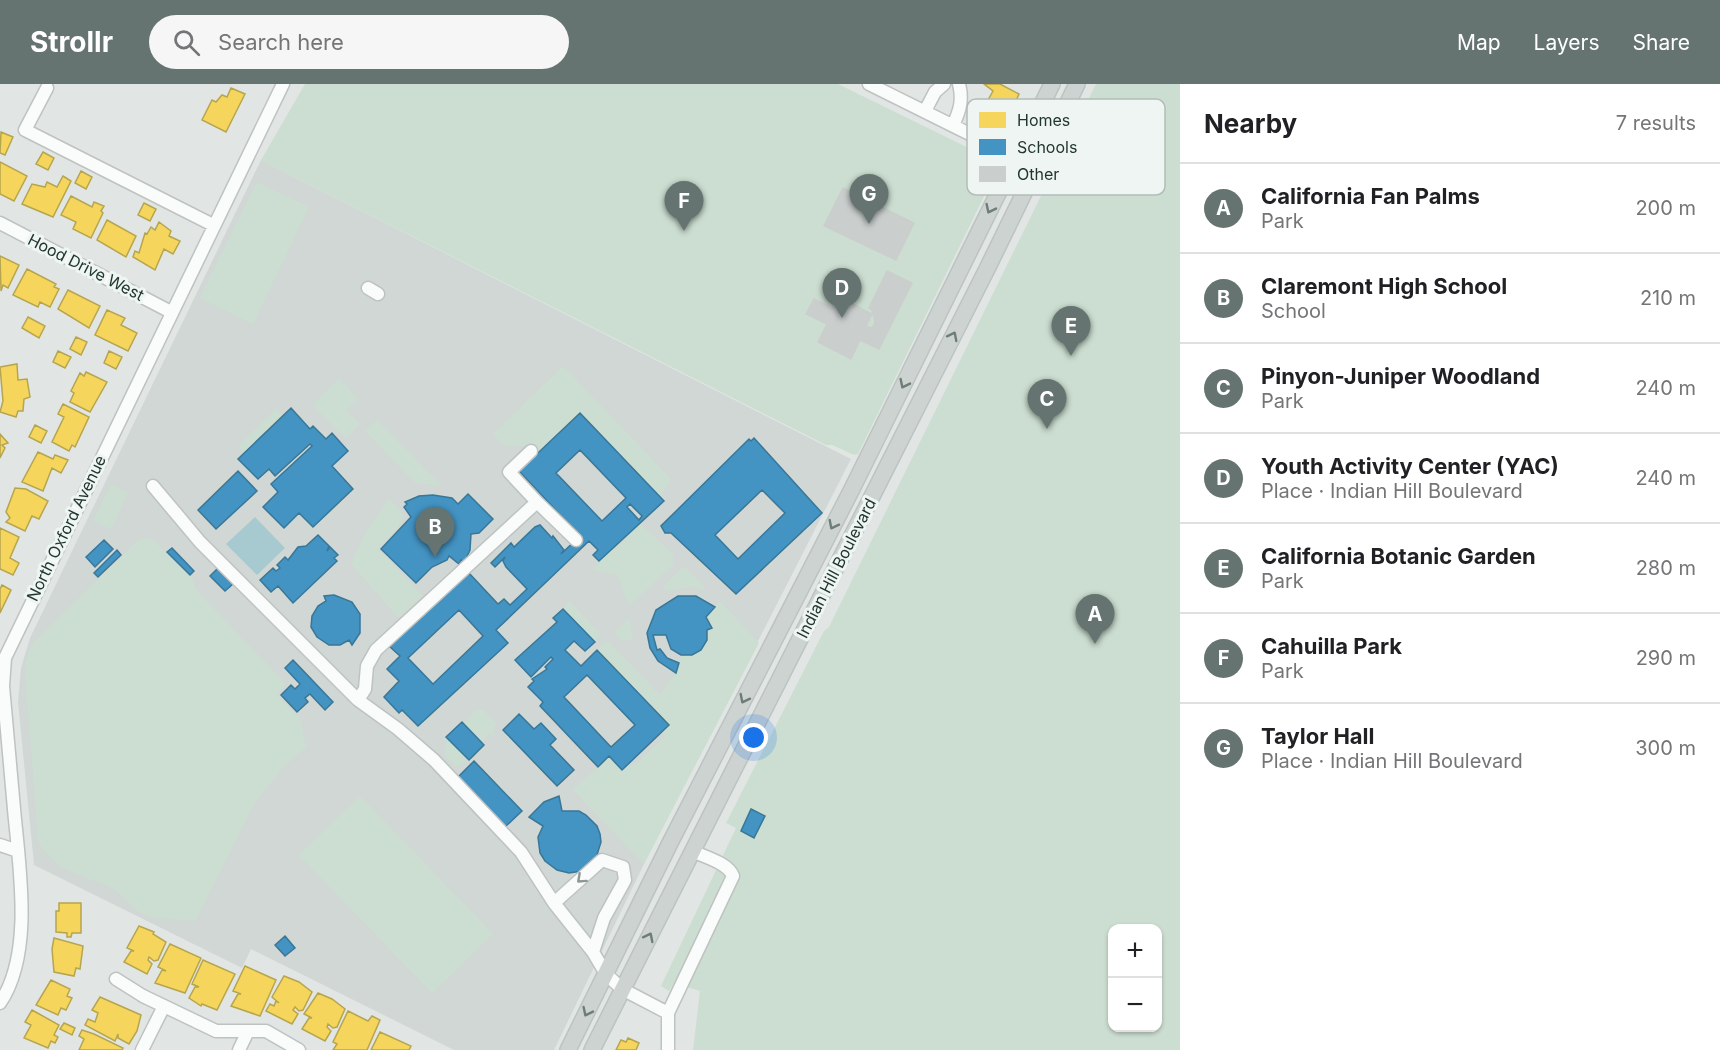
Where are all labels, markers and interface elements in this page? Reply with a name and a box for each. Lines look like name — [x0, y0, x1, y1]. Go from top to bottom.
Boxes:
search box — [149, 15, 569, 69]
text: Strollr — [30, 25, 113, 59]
icon: search — [170, 26, 203, 59]
text: Search here — [218, 29, 344, 55]
text: Map — [1457, 30, 1501, 55]
text: Layers — [1534, 30, 1600, 55]
text: Share — [1633, 30, 1690, 55]
legend — [967, 99, 1165, 195]
text: Nearby — [1204, 108, 1297, 139]
text: Homes — [1017, 110, 1070, 130]
text: 7 results — [1616, 111, 1696, 135]
text: Schools — [1017, 137, 1077, 157]
text: Other — [1017, 164, 1059, 184]
pin: G — [850, 174, 888, 224]
pin: F — [664, 182, 704, 231]
text: California Fan Palms — [1261, 183, 1480, 209]
text: A — [1216, 196, 1231, 220]
text: 200 m — [1635, 196, 1696, 220]
one-way arrow — [986, 203, 997, 214]
text: Park — [1261, 209, 1304, 233]
street label: Hood Drive West — [25, 229, 147, 305]
pin: D — [822, 268, 862, 318]
text: Claremont High School — [1261, 273, 1507, 299]
text: B — [1217, 286, 1230, 310]
text: 210 m — [1640, 286, 1696, 310]
text: School — [1261, 299, 1326, 323]
pin: E — [1052, 306, 1090, 356]
one-way arrow — [946, 332, 957, 342]
text: Pinyon-Juniper Woodland — [1261, 363, 1540, 389]
text: C — [1216, 376, 1231, 400]
text: 240 m — [1635, 376, 1696, 400]
one-way arrow — [899, 378, 911, 389]
pin: C — [1028, 380, 1066, 429]
text: Park — [1261, 389, 1304, 413]
street label: North Oxford Avenue — [22, 452, 110, 604]
text: Youth Activity Center (YAC) — [1261, 453, 1559, 479]
text: D — [1216, 466, 1231, 490]
text: 240 m — [1635, 466, 1696, 490]
text: Place · Indian Hill Boulevard — [1261, 479, 1523, 503]
street label: Indian Hill Boulevard — [792, 495, 880, 641]
pin: B — [416, 508, 454, 557]
one-way arrow — [829, 519, 841, 530]
text: California Botanic Garden — [1261, 543, 1536, 569]
text: E — [1217, 556, 1230, 580]
text: 280 m — [1636, 556, 1696, 580]
text: Park — [1261, 569, 1304, 593]
pin: A — [1076, 594, 1114, 644]
text: Cahuilla Park — [1261, 633, 1402, 659]
text: F — [1218, 646, 1229, 670]
text: 290 m — [1636, 646, 1696, 670]
text: Park — [1261, 659, 1304, 683]
one-way arrow — [740, 692, 751, 703]
your location — [739, 723, 768, 752]
text: Taylor Hall — [1261, 723, 1375, 749]
text: G — [1216, 736, 1231, 760]
text: 300 m — [1635, 736, 1696, 760]
text: Place · Indian Hill Boulevard — [1261, 749, 1523, 773]
one-way arrow — [577, 872, 588, 883]
map controls — [1108, 924, 1162, 1032]
button: + — [1108, 924, 1162, 978]
one-way arrow — [641, 932, 653, 943]
button: − — [1108, 978, 1162, 1032]
one-way arrow — [582, 1005, 594, 1016]

